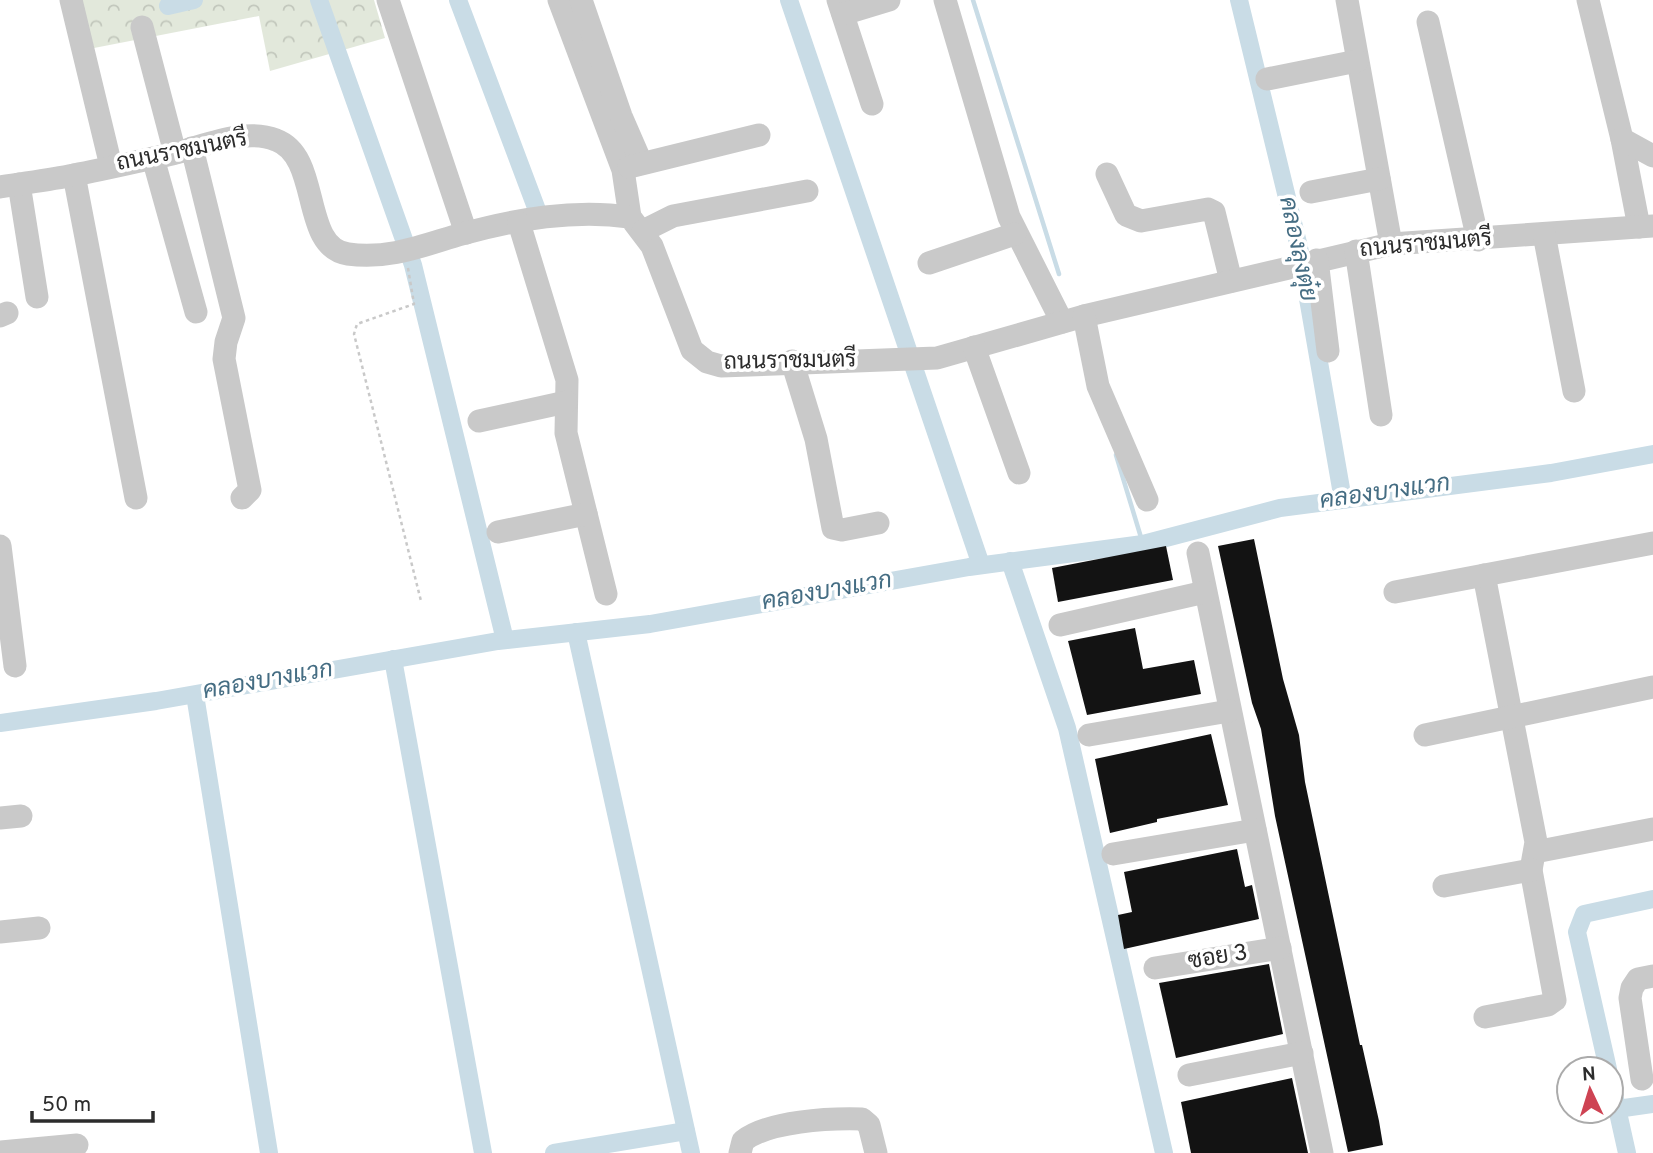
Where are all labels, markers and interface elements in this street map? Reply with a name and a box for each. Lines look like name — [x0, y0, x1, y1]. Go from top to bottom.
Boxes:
street label: ถนนราชมนตรี — [113, 122, 250, 179]
water label: คลองลุงตุ๋ย — [1271, 193, 1325, 304]
street label: ถนนราชมนตรี — [1358, 222, 1493, 265]
street label: ถนนราชมนตรี — [723, 343, 857, 378]
water label: คลองบางแวก — [1318, 469, 1452, 517]
water label: คลองบางแวก — [760, 566, 894, 618]
water label: คลองบางแวก — [201, 655, 335, 707]
street label: ซอย 3 — [1186, 939, 1250, 977]
north arrow — [1555, 1055, 1625, 1125]
text: N — [1581, 1063, 1597, 1087]
scale bar — [32, 1080, 152, 1124]
text: 50 m — [42, 1092, 91, 1119]

